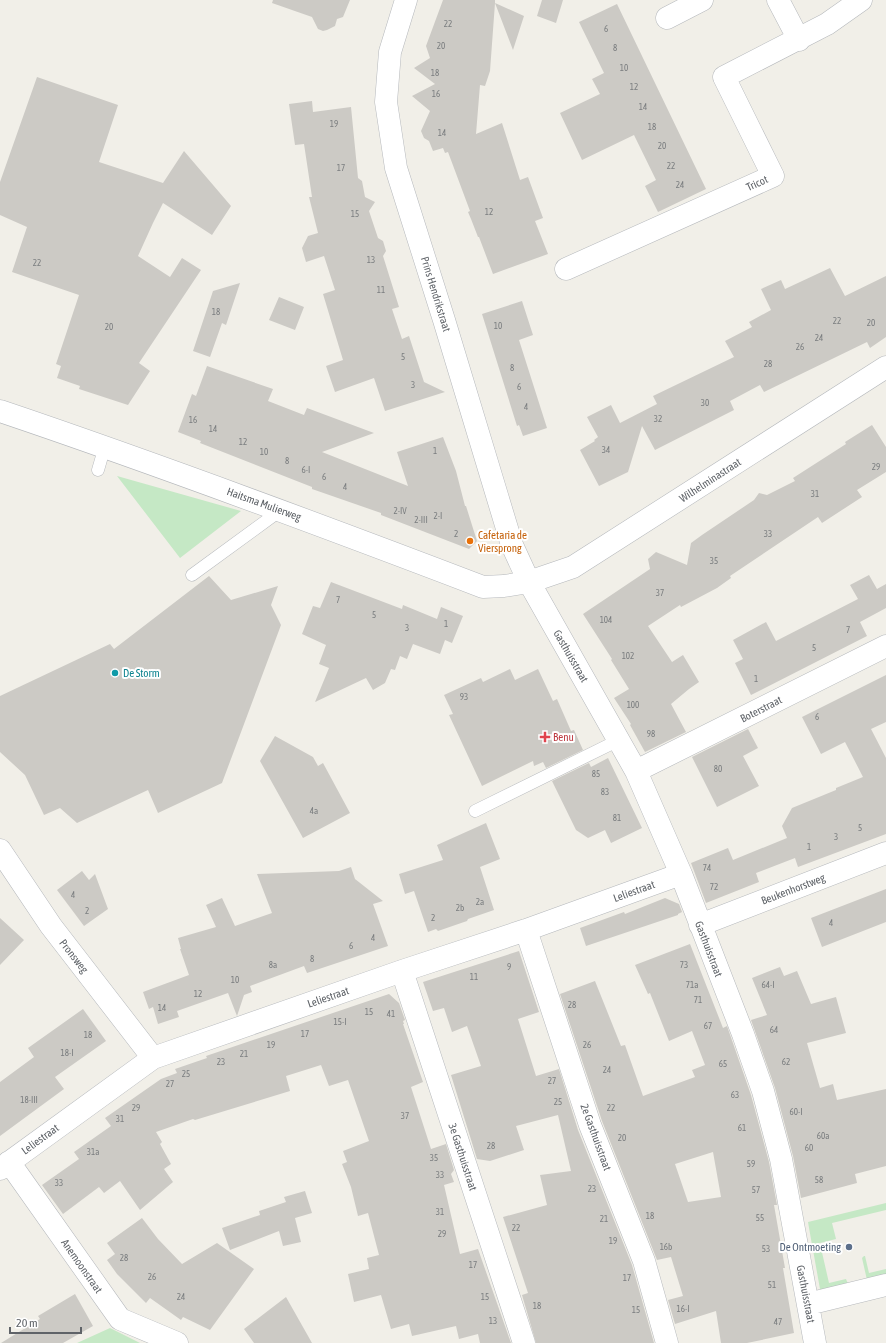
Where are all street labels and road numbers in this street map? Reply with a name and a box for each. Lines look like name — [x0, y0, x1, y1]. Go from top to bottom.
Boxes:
street label: Tricot — [744, 173, 770, 193]
street label: Prins Hendrikstraat — [419, 255, 453, 333]
street label: Wilhelminastraat — [677, 456, 743, 504]
street label: Haitsma Mulierweg — [225, 485, 303, 523]
street label: Gasthuisstraat — [551, 628, 591, 684]
street label: Boterstraat — [738, 693, 784, 725]
street label: Beukenhorstweg — [759, 871, 827, 907]
street label: Leliestraat — [612, 878, 656, 904]
street label: Gasthuisstraat — [693, 920, 725, 978]
street label: Pronsweg — [57, 937, 91, 975]
street label: Leliestraat — [306, 984, 350, 1010]
street label: 2e Gasthuisstraat — [578, 1102, 614, 1172]
street label: Leliestraat — [19, 1121, 61, 1157]
street label: 3e Gasthuisstraat — [446, 1122, 480, 1192]
street label: Anemoonstraat — [59, 1237, 105, 1295]
street label: Gasthuisstraat — [795, 1264, 817, 1324]

